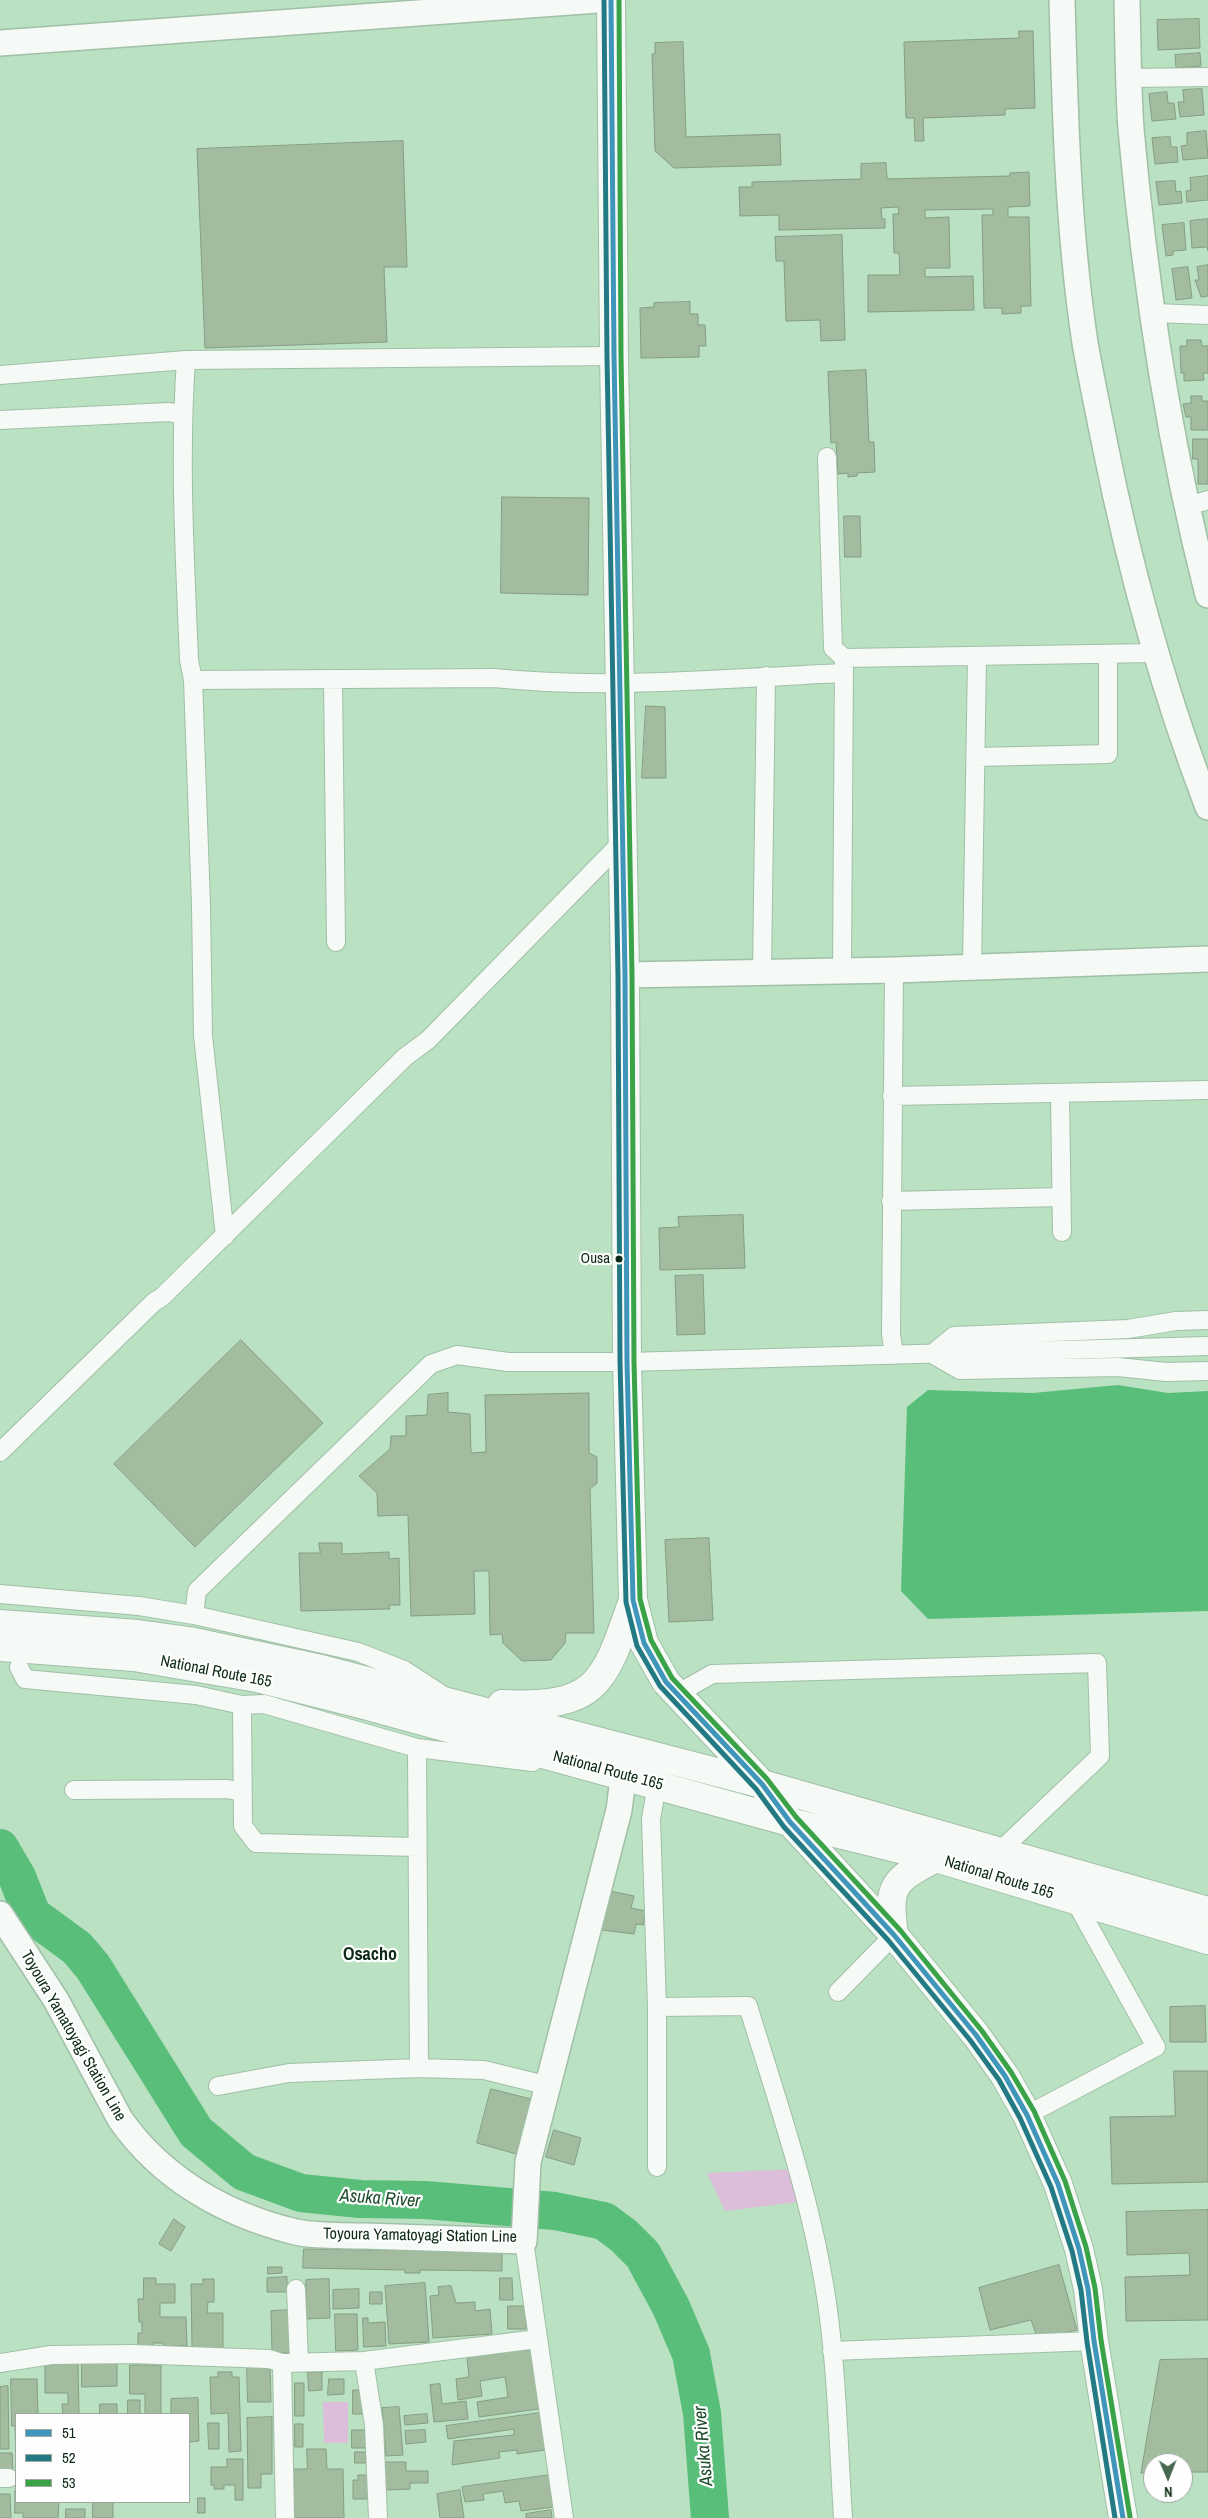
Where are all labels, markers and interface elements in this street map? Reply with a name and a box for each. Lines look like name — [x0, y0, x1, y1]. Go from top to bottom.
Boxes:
place label: Ousa — [581, 1250, 610, 1268]
marker: Ousa — [614, 1254, 624, 1264]
street label: National Route 165 — [159, 1652, 273, 1692]
street label: National Route 165 — [551, 1747, 665, 1795]
street label: National Route 165 — [942, 1852, 1056, 1904]
district label: Osacho — [343, 1944, 397, 1966]
street label: Toyoura Yamatoyagi Station Line — [16, 1947, 130, 2125]
water label: Asuka River — [339, 2185, 421, 2213]
street label: Toyoura Yamatoyagi Station Line — [323, 2225, 517, 2247]
water label: Asuka River — [690, 2405, 718, 2487]
legend — [15, 2413, 190, 2503]
text: 51 — [62, 2422, 76, 2443]
text: 52 — [62, 2447, 76, 2468]
north arrow — [1143, 2453, 1193, 2503]
text: 53 — [62, 2472, 76, 2493]
text: N — [1164, 2483, 1173, 2501]

